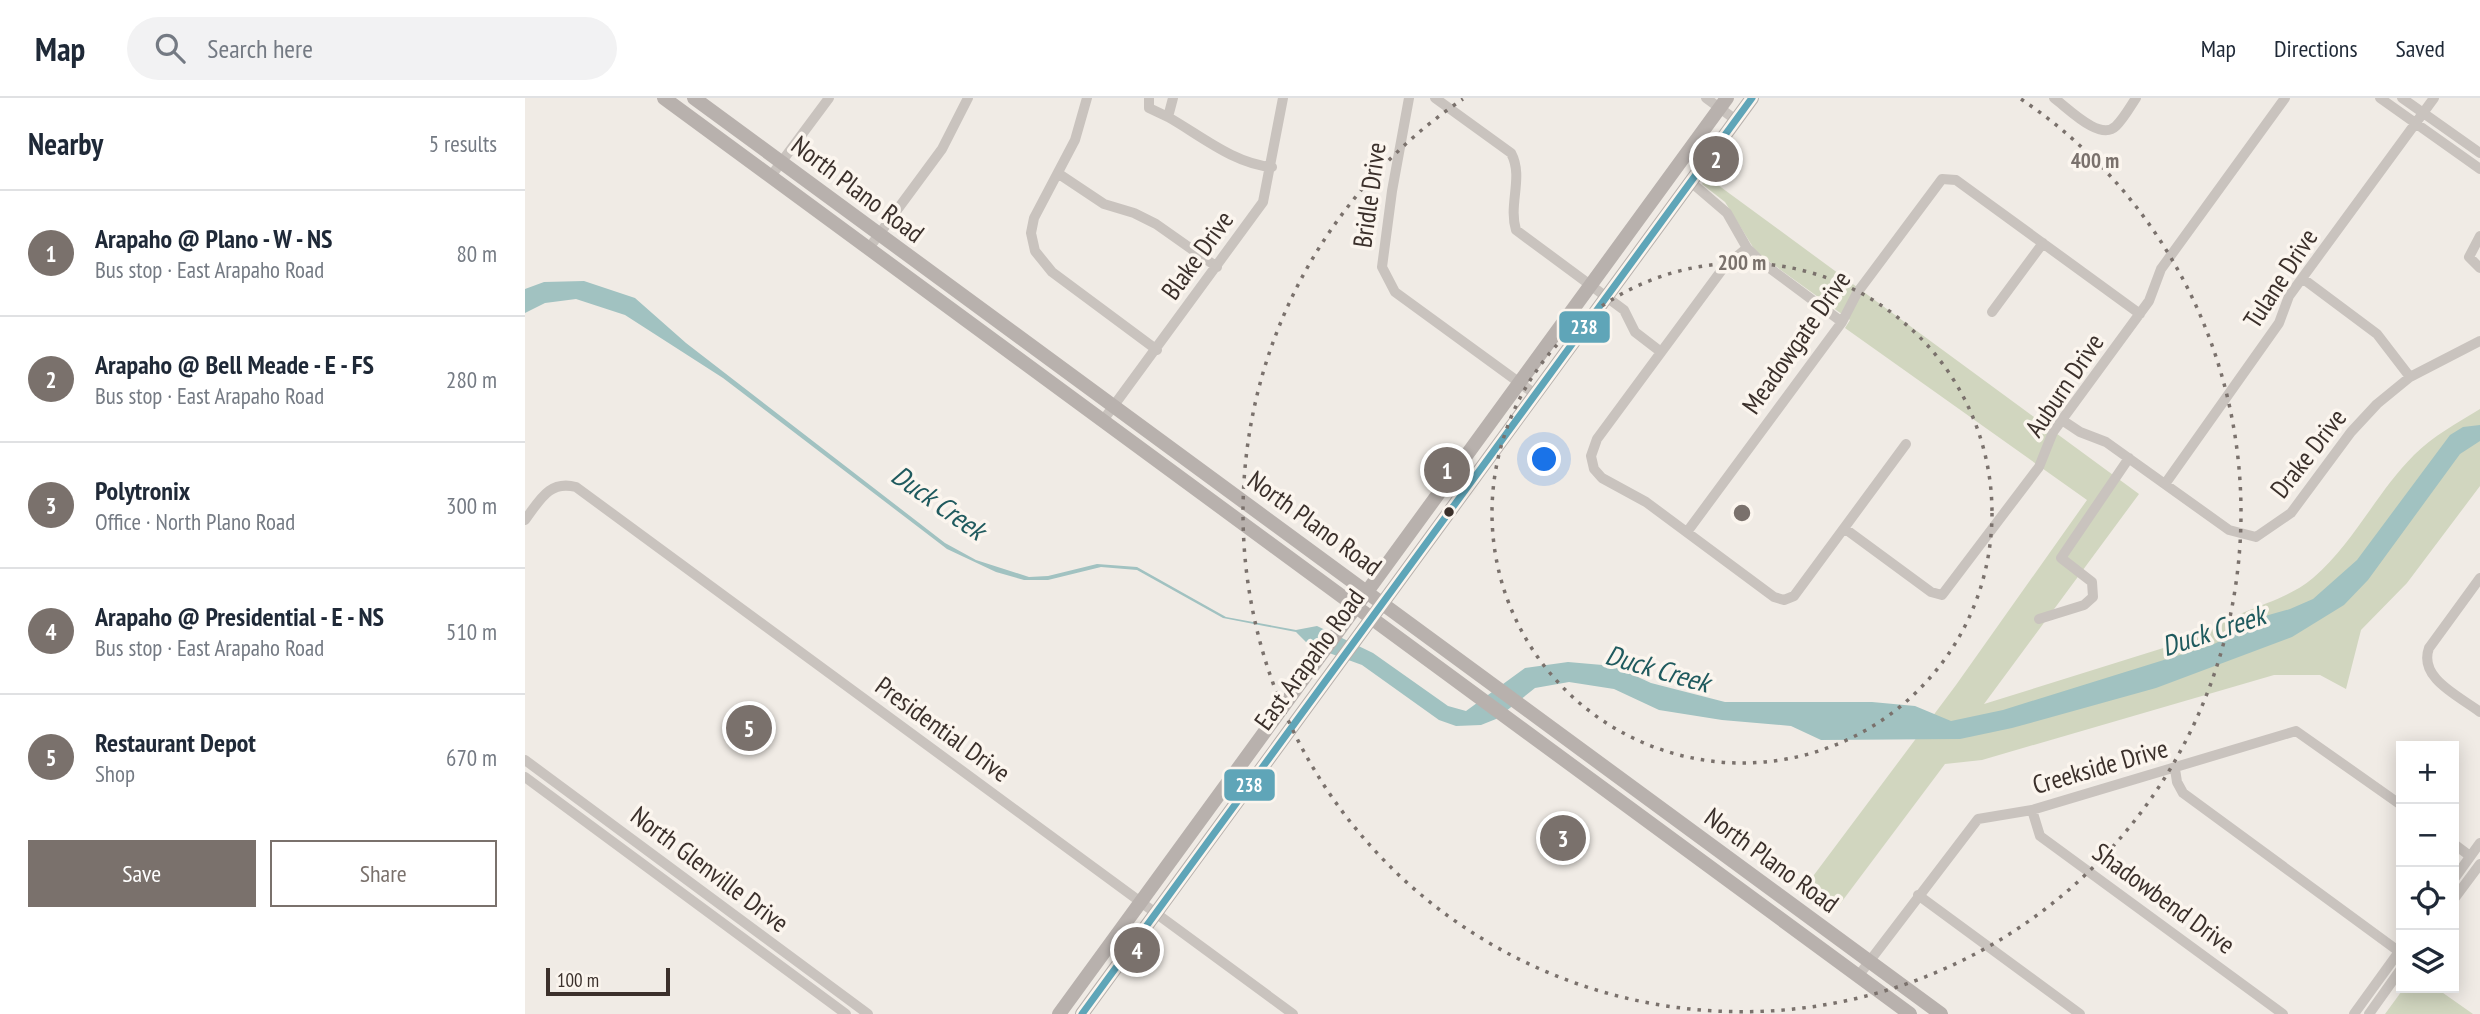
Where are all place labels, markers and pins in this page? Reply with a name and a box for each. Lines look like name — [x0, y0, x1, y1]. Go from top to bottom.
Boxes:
pin: 2 — [1693, 133, 1739, 185]
pin: 1 — [1424, 444, 1470, 496]
centre of rings — [1730, 501, 1754, 525]
unlabelled marker — [1442, 505, 1456, 519]
pin: 5 — [726, 702, 772, 754]
pin: 3 — [1540, 812, 1586, 864]
pin: 4 — [1114, 924, 1160, 976]

